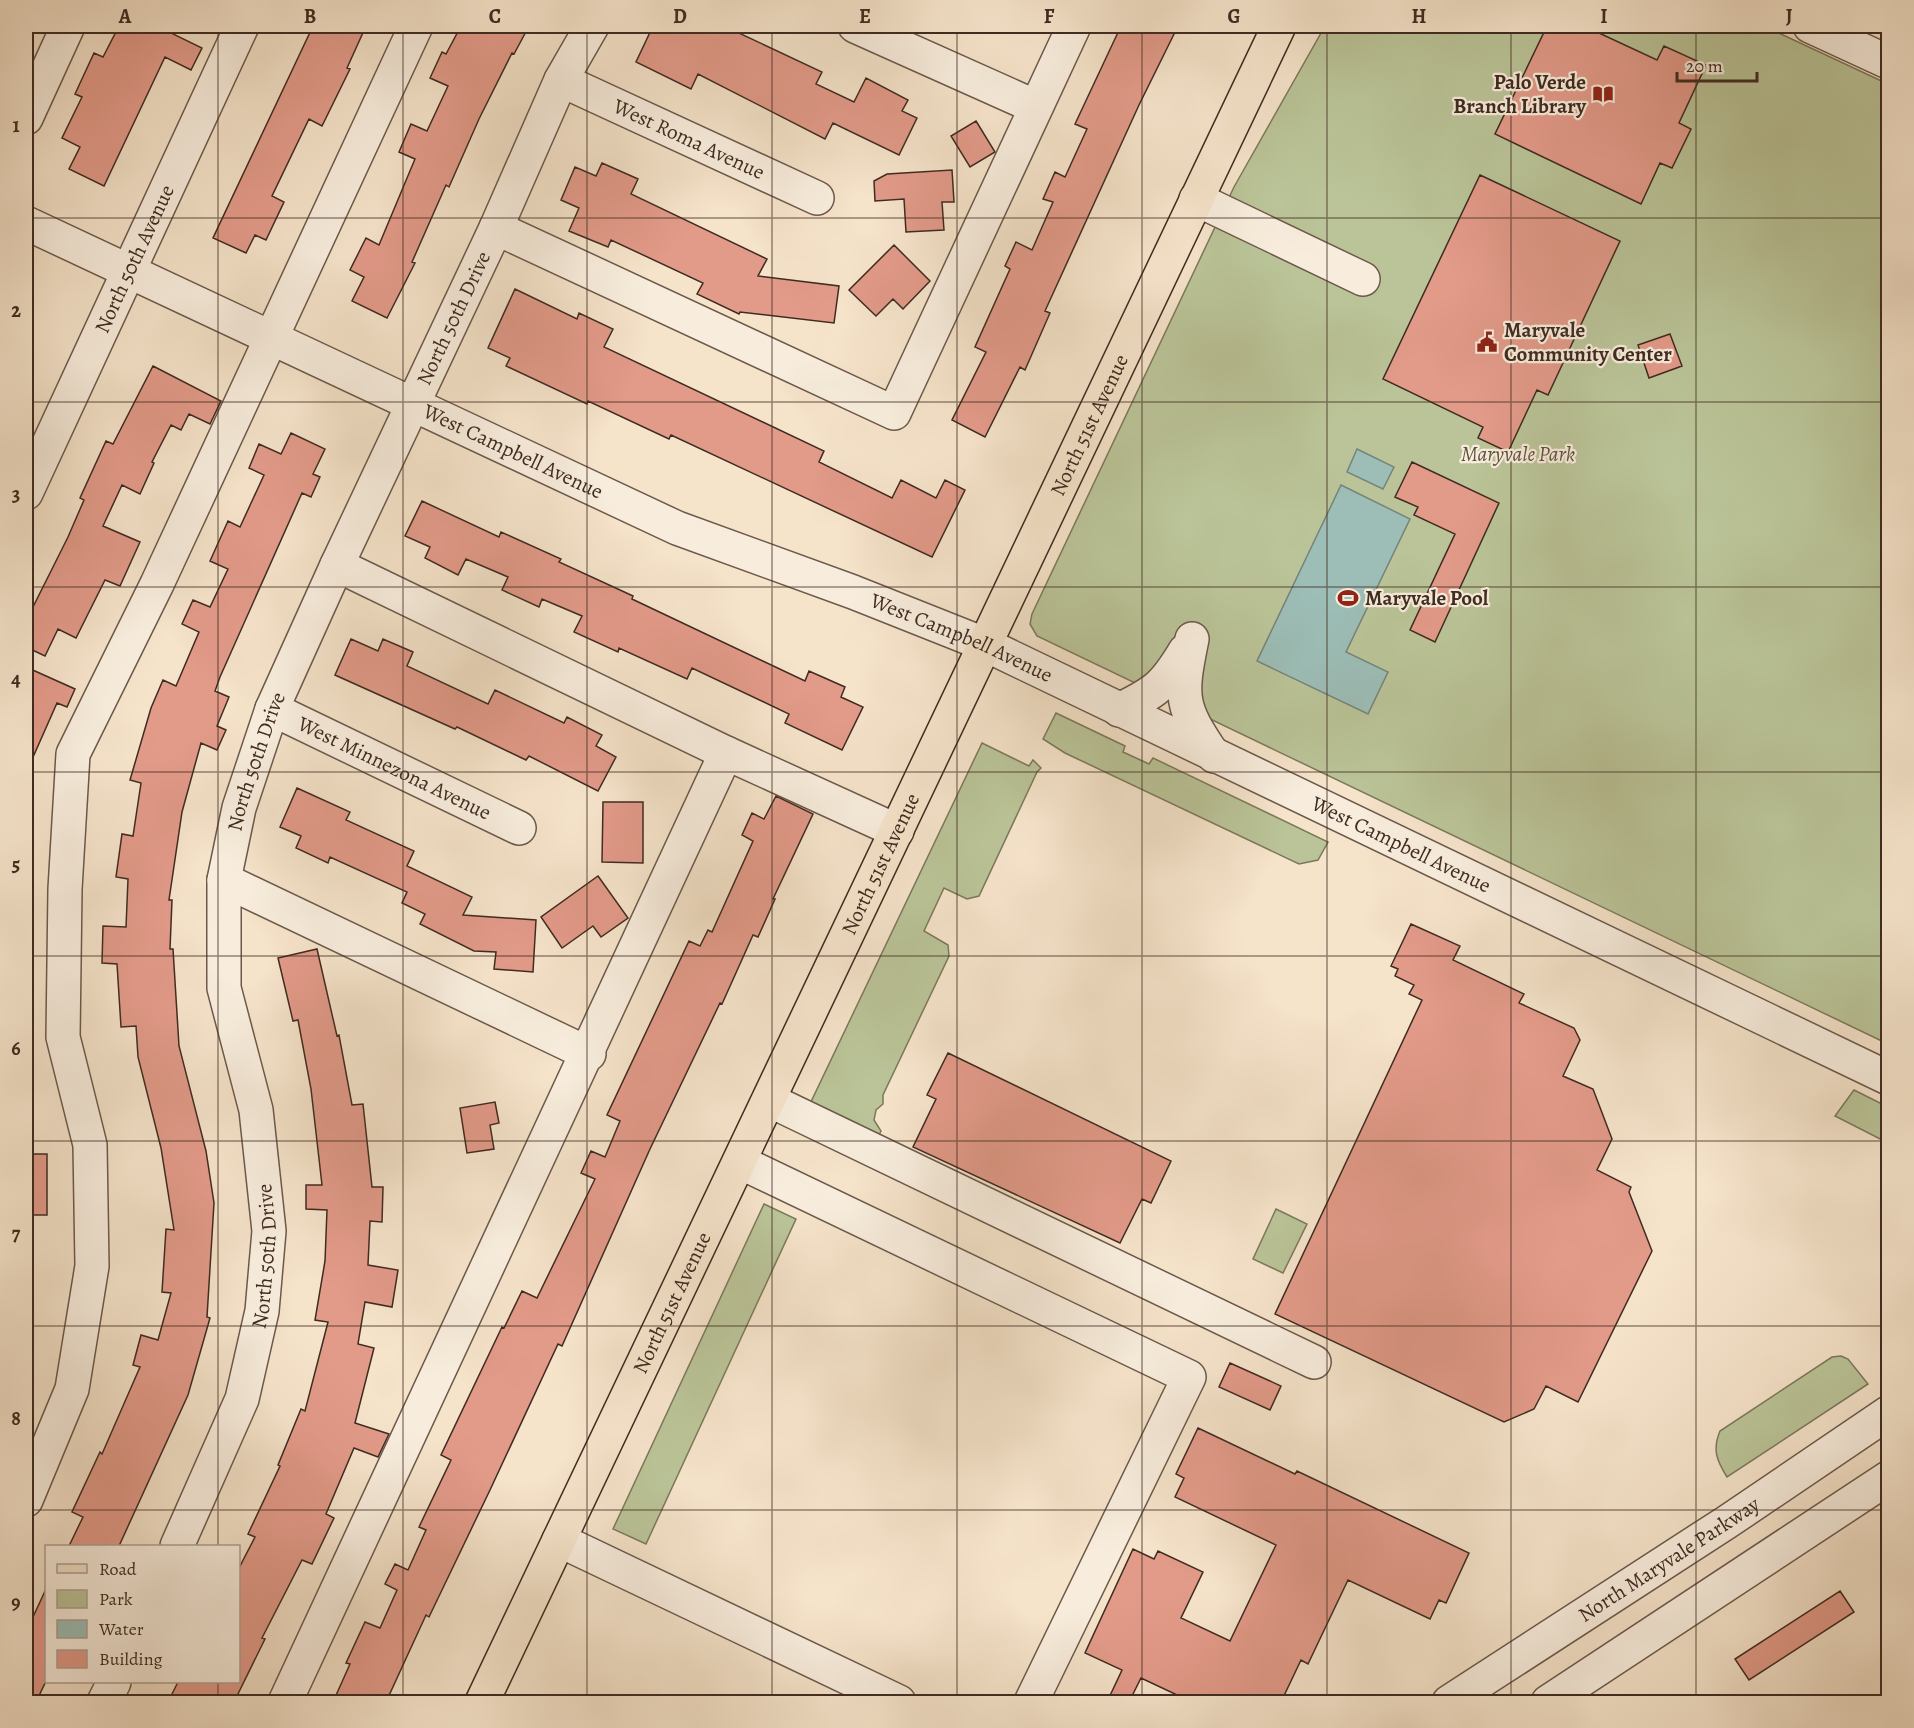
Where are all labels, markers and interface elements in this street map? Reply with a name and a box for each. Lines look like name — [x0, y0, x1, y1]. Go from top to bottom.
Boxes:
text: A — [118, 3, 132, 30]
text: B — [304, 3, 316, 30]
text: C — [489, 3, 501, 30]
text: D — [673, 3, 687, 30]
text: E — [859, 3, 871, 30]
text: F — [1044, 3, 1055, 30]
text: G — [1227, 3, 1241, 30]
text: H — [1412, 3, 1427, 30]
text: I — [1600, 3, 1608, 30]
text: J — [1786, 3, 1793, 30]
scale bar — [1677, 45, 1756, 83]
text: 20 m — [1686, 54, 1723, 78]
place label: Palo Verde Branch Library — [1453, 68, 1587, 120]
library icon: Palo Verde Branch Library — [1591, 82, 1615, 106]
street label: West Roma Avenue — [608, 92, 769, 186]
text: 1 — [12, 112, 20, 139]
street label: North 50th Avenue — [88, 180, 181, 338]
street label: North 50th Drive — [410, 246, 497, 390]
text: 2 — [11, 297, 21, 324]
place label: Maryvale Community Center — [1504, 316, 1672, 368]
public building icon: Maryvale Community Center — [1475, 330, 1499, 354]
street label: North 51st Avenue — [1044, 350, 1135, 501]
street label: West Campbell Avenue — [418, 397, 608, 505]
park label: Maryvale Park — [1461, 440, 1575, 468]
text: 3 — [12, 481, 20, 508]
place label: Maryvale Pool — [1365, 584, 1489, 612]
street label: West Campbell Avenue — [865, 586, 1057, 689]
sports icon: Maryvale Pool — [1336, 586, 1360, 610]
text: 4 — [11, 666, 21, 693]
street label: North 50th Drive — [221, 687, 292, 834]
street label: West Minnezona Avenue — [292, 709, 496, 826]
street label: North 51st Avenue — [835, 788, 926, 939]
street label: West Campbell Avenue — [1306, 789, 1496, 899]
text: 5 — [12, 851, 20, 878]
text: 6 — [11, 1035, 21, 1062]
street label: North 50th Drive — [244, 1182, 283, 1331]
text: 7 — [12, 1220, 21, 1247]
street label: North 51st Avenue — [626, 1227, 718, 1378]
text: 8 — [11, 1405, 21, 1432]
street label: North Maryvale Parkway — [1573, 1490, 1765, 1629]
legend — [45, 1545, 240, 1683]
text: Road — [99, 1557, 137, 1581]
text: Park — [99, 1587, 133, 1611]
text: 9 — [11, 1589, 21, 1616]
text: Water — [98, 1617, 144, 1641]
text: Building — [99, 1647, 163, 1671]

